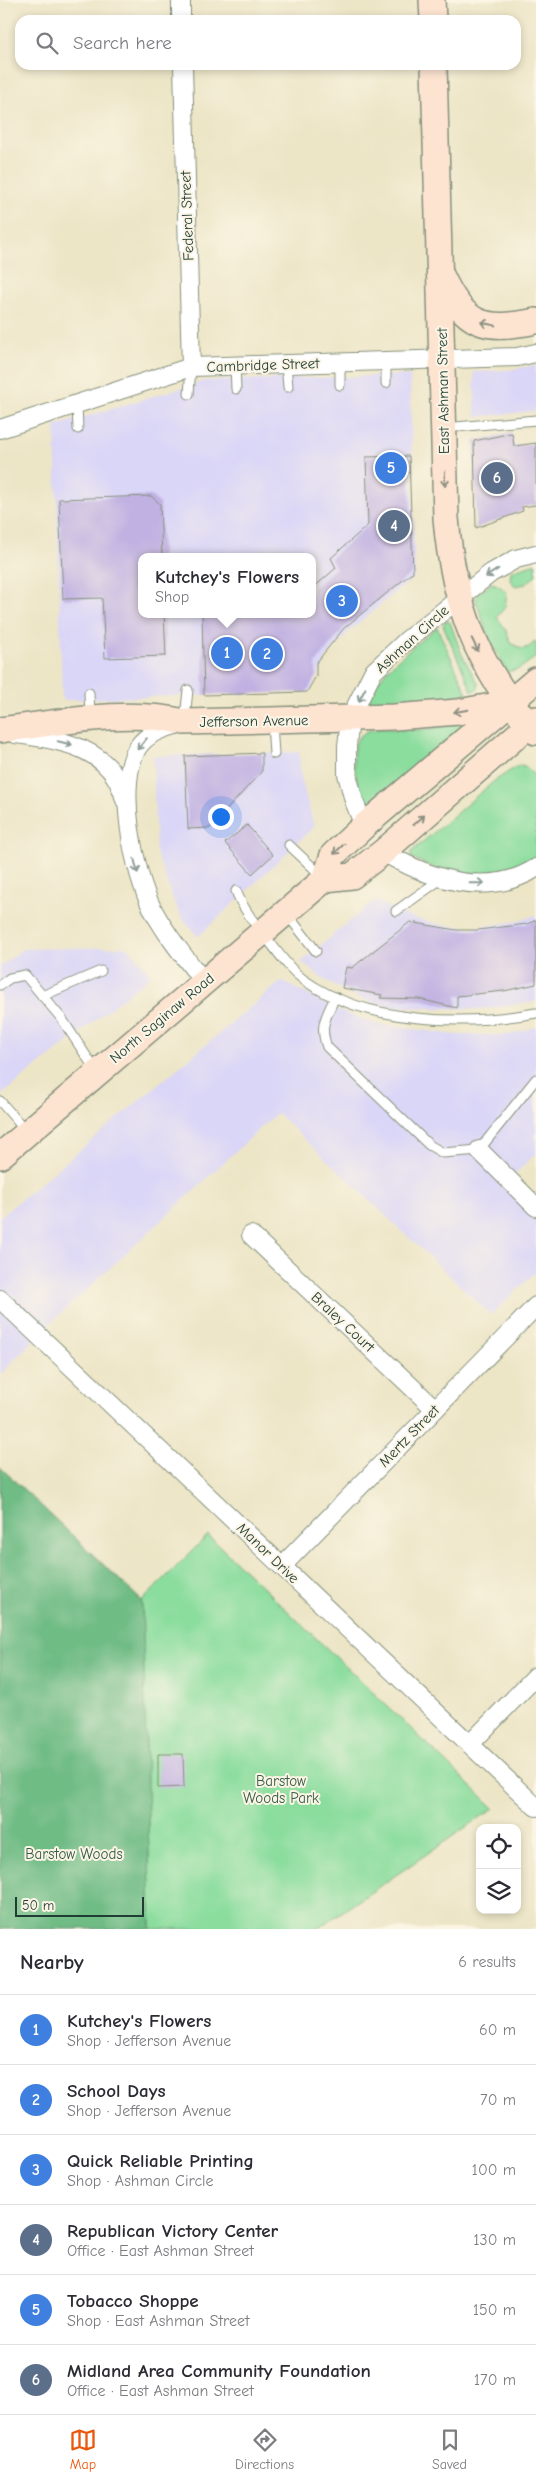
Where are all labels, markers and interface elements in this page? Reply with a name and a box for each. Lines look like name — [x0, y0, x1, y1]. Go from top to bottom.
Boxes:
search box — [15, 15, 521, 70]
icon: search — [33, 29, 61, 57]
text: Search here — [73, 32, 172, 54]
street label: Federal Street — [176, 170, 198, 261]
one-way arrow — [480, 319, 496, 328]
street label: East Ashman Street — [433, 327, 453, 454]
street label: Cambridge Street — [206, 354, 320, 376]
pin: 5 — [375, 449, 407, 487]
pin: 6 — [481, 459, 513, 497]
one-way arrow — [440, 470, 450, 487]
pin: 4 — [378, 507, 410, 545]
popup — [138, 553, 316, 618]
text: Kutchey's Flowers — [155, 566, 299, 588]
one-way arrow — [485, 568, 499, 578]
pin: 3 — [326, 582, 358, 620]
text: Shop — [155, 588, 189, 606]
street label: Ashman Circle — [372, 601, 453, 677]
pin: 1 — [211, 634, 243, 672]
pin: 2 — [251, 635, 283, 673]
one-way arrow — [470, 637, 480, 652]
one-way arrow — [357, 687, 366, 702]
one-way arrow — [453, 706, 469, 716]
street label: Jefferson Avenue — [199, 711, 309, 731]
one-way arrow — [137, 737, 148, 750]
one-way arrow — [57, 739, 73, 748]
your location — [208, 804, 234, 830]
one-way arrow — [413, 814, 426, 826]
one-way arrow — [333, 843, 346, 855]
one-way arrow — [132, 857, 141, 873]
one-way arrow — [469, 878, 485, 888]
street label: North Saginaw Road — [106, 969, 218, 1067]
street label: Braley Court — [308, 1288, 379, 1356]
street label: Mertz Street — [375, 1401, 444, 1471]
street label: Manor Drive — [233, 1519, 303, 1588]
park label: Barstow Woods Park — [243, 1772, 320, 1807]
map controls — [476, 1824, 521, 1914]
button: locate — [476, 1824, 521, 1869]
park label: Barstow Woods — [25, 1845, 123, 1863]
button: layers — [476, 1869, 521, 1914]
scale bar — [15, 1894, 144, 1917]
text: 50 m — [22, 1897, 54, 1914]
text: Nearby — [20, 1950, 84, 1974]
text: 6 results — [458, 1953, 516, 1971]
text: Kutchey's Flowers — [67, 2010, 211, 2032]
text: 1 — [33, 2021, 39, 2039]
text: 60 m — [479, 2021, 516, 2039]
text: Shop · Jefferson Avenue — [67, 2032, 231, 2050]
text: School Days — [67, 2080, 166, 2102]
text: 2 — [32, 2091, 40, 2109]
text: 70 m — [480, 2091, 516, 2109]
text: Shop · Jefferson Avenue — [67, 2102, 231, 2120]
text: Quick Reliable Printing — [67, 2150, 254, 2172]
text: 3 — [32, 2161, 40, 2179]
text: 100 m — [472, 2161, 516, 2179]
text: Shop · Ashman Circle — [67, 2172, 214, 2190]
text: Republican Victory Center — [67, 2220, 278, 2242]
text: 4 — [32, 2231, 40, 2249]
text: 130 m — [473, 2231, 516, 2249]
text: Office · East Ashman Street — [67, 2242, 254, 2260]
text: Tobacco Shoppe — [67, 2290, 199, 2312]
text: 5 — [32, 2301, 40, 2319]
text: 150 m — [473, 2301, 516, 2319]
text: Shop · East Ashman Street — [67, 2312, 250, 2330]
text: Midland Area Community Foundation — [67, 2360, 371, 2382]
text: 6 — [32, 2371, 40, 2389]
text: 170 m — [474, 2371, 516, 2389]
text: Office · East Ashman Street — [67, 2382, 254, 2400]
tab: Map — [69, 2426, 97, 2473]
tab: Directions — [235, 2426, 294, 2473]
tab: Saved — [432, 2426, 467, 2473]

